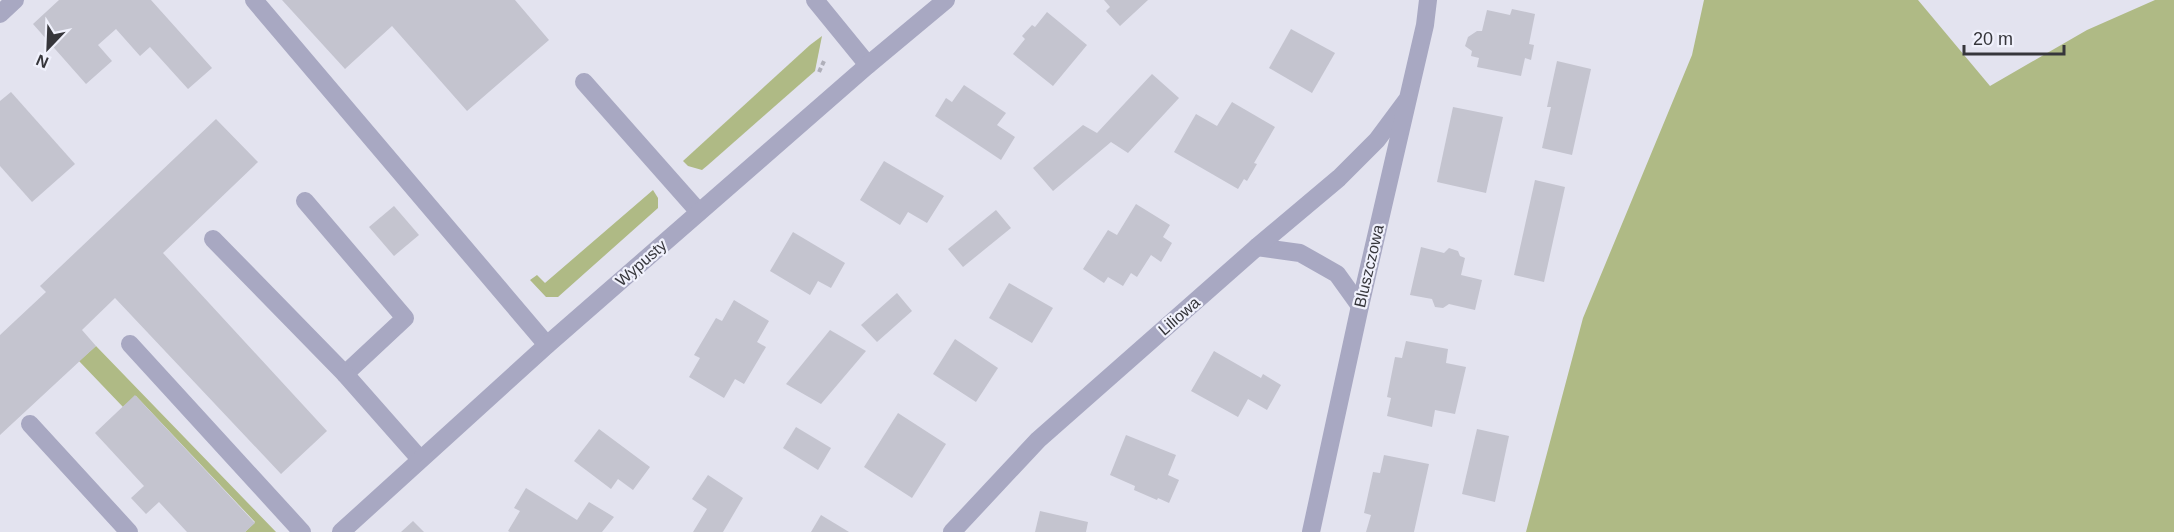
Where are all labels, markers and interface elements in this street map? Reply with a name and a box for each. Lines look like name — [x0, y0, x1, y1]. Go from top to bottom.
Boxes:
north arrow — [18, 18, 78, 78]
scale bar — [1964, 18, 2064, 56]
text: 20 m — [1973, 29, 2013, 49]
text: N — [34, 51, 51, 71]
street label: Bluszczowa — [1351, 223, 1387, 309]
street label: Wypusty — [612, 237, 670, 289]
street label: Liliowa — [1155, 293, 1203, 338]

